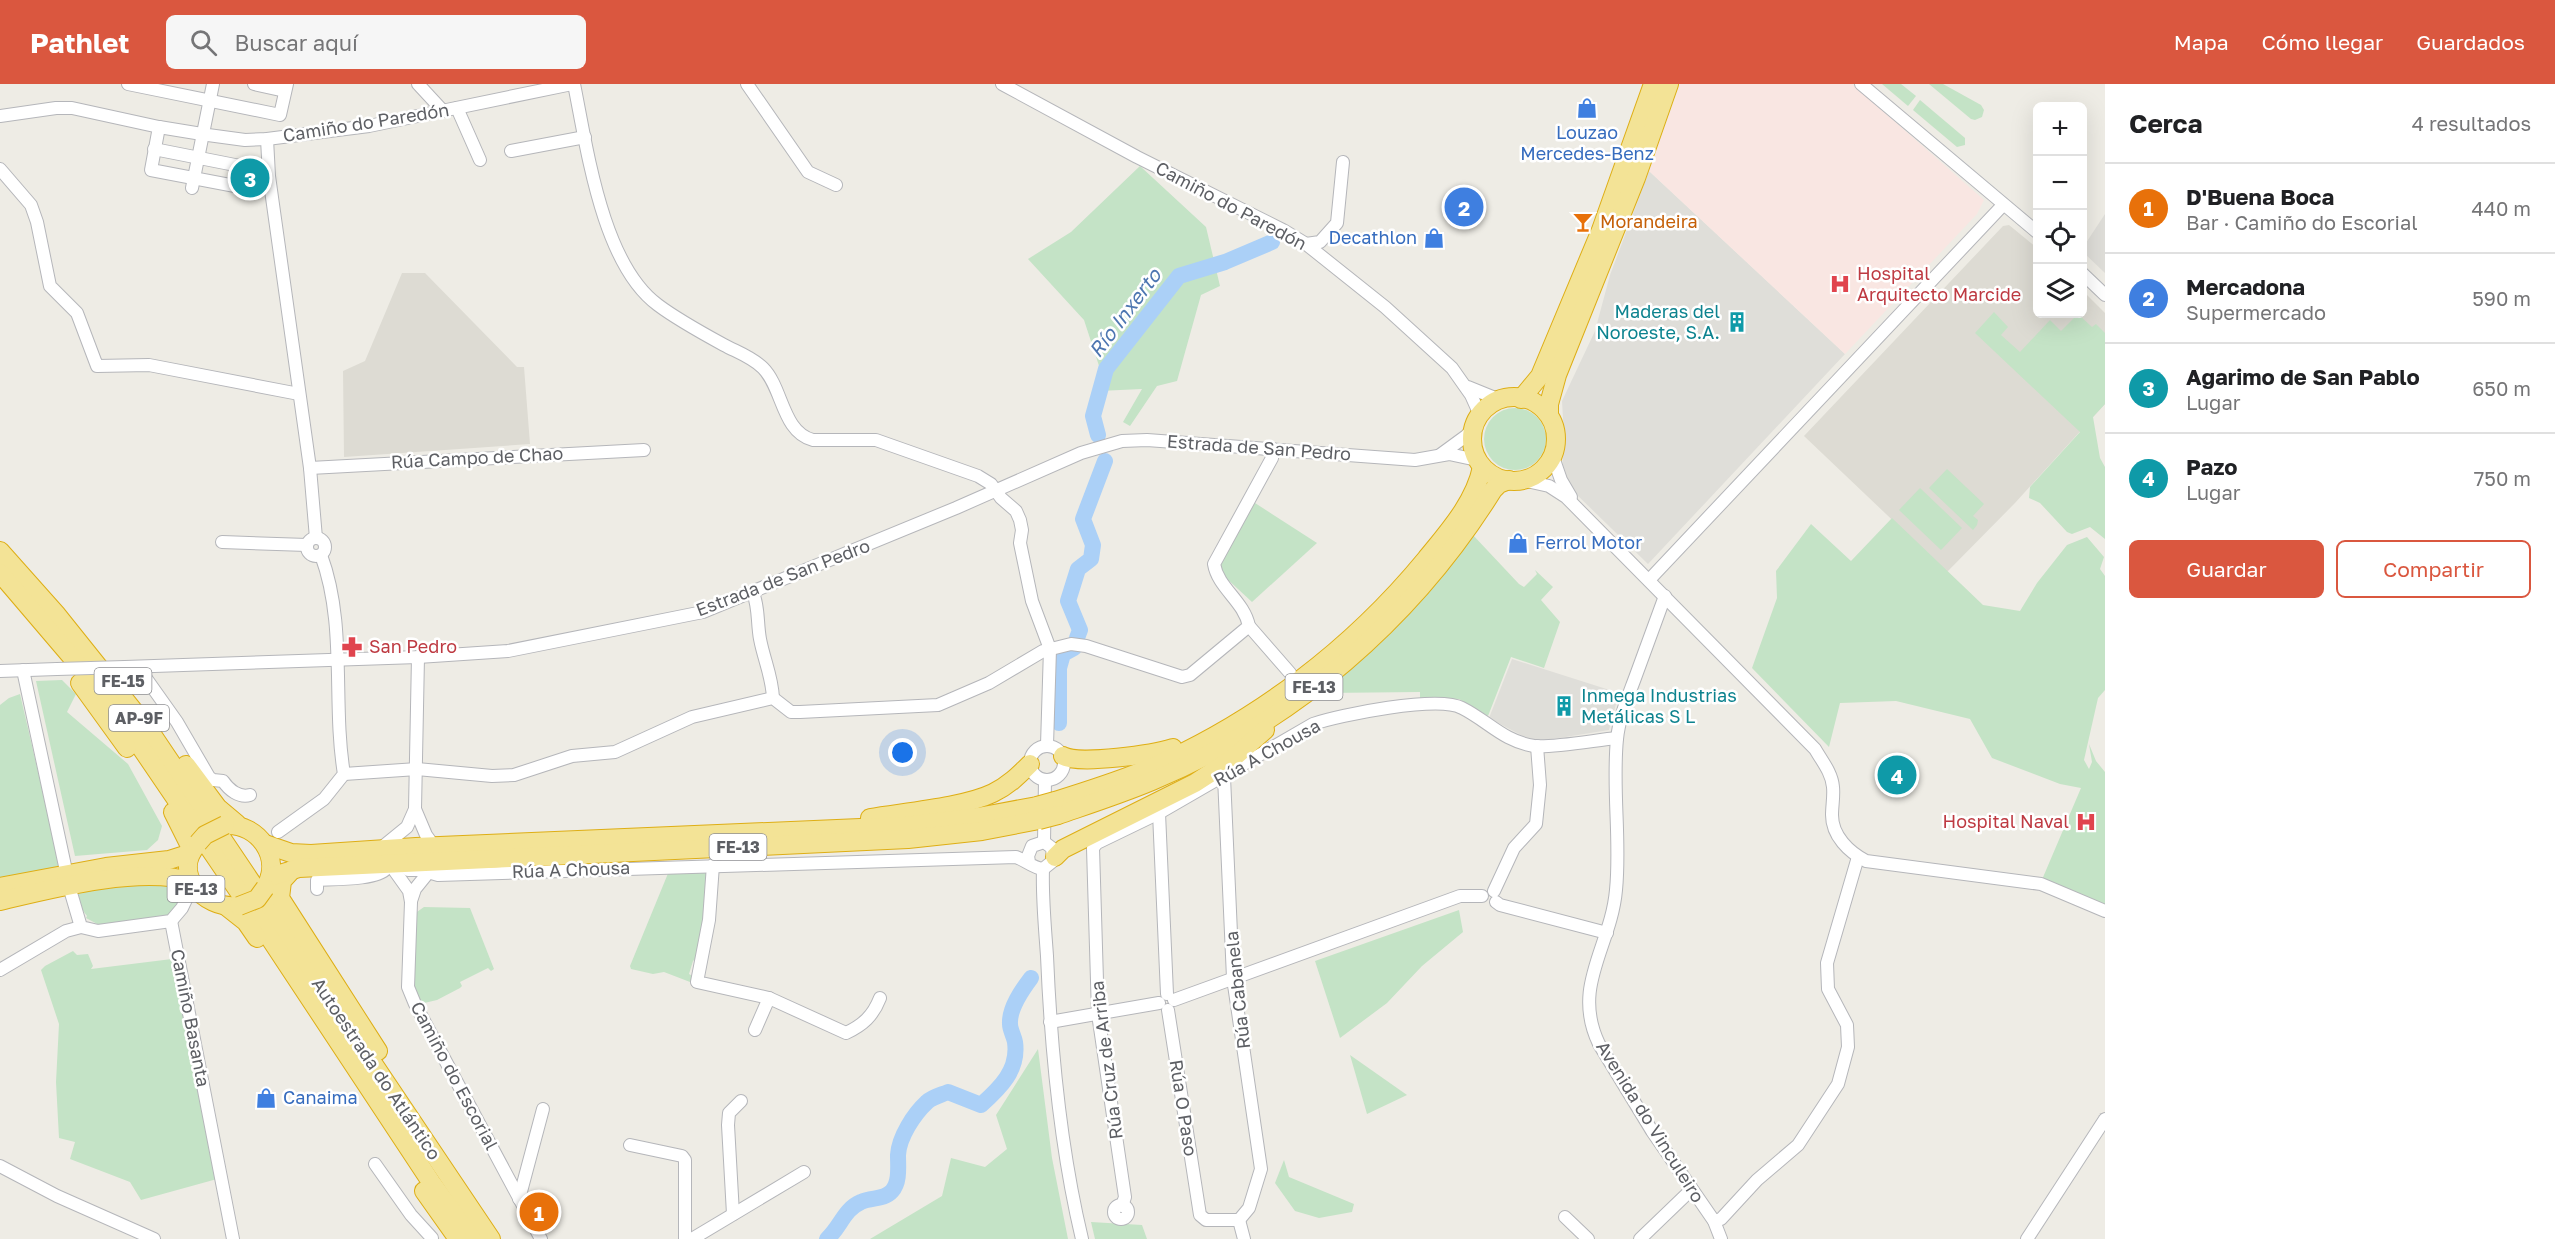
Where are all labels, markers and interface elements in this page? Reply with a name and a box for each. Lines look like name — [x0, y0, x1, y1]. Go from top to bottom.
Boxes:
search box — [166, 15, 586, 69]
text: Pathlet — [30, 26, 130, 59]
icon: search — [187, 26, 220, 59]
text: Buscar aquí — [235, 29, 358, 56]
text: Mapa — [2174, 29, 2229, 55]
text: Cómo llegar — [2262, 29, 2383, 55]
text: Guardados — [2416, 29, 2525, 55]
shop icon: Louzao Mercedes-Benz — [1575, 96, 1599, 120]
street label: Camiño do Paredón — [281, 98, 450, 146]
map controls — [2033, 102, 2087, 318]
button: + — [2033, 102, 2087, 156]
text: Cerca — [2129, 108, 2203, 139]
text: 4 resultados — [2412, 111, 2531, 135]
place label: Louzao Mercedes-Benz — [1520, 121, 1654, 164]
pin: 3 — [230, 156, 270, 200]
street label: Camiño do Paredón — [1152, 156, 1311, 254]
button: − — [2033, 156, 2087, 210]
text: D'Buena Boca — [2186, 183, 2334, 210]
pin: 2 — [1444, 184, 1484, 230]
text: 1 — [2143, 196, 2154, 220]
text: 440 m — [2472, 196, 2531, 220]
bar icon: Morandeira — [1571, 210, 1595, 234]
place label: Morandeira — [1600, 210, 1698, 232]
button: locate — [2033, 210, 2087, 264]
text: Bar · Camiño do Escorial — [2186, 210, 2418, 234]
place label: Decathlon — [1328, 226, 1417, 248]
shop icon: Decathlon — [1422, 226, 1446, 250]
water label: Río Inxerto — [1083, 262, 1166, 362]
place label: Hospital Arquitecto Marcide — [1857, 262, 2021, 305]
button: layers — [2033, 264, 2087, 318]
hospital icon: Hospital Arquitecto Marcide — [1828, 272, 1852, 296]
text: Mercadona — [2186, 273, 2305, 300]
text: 2 — [2142, 286, 2155, 310]
text: 590 m — [2472, 286, 2531, 310]
place label: Maderas del Noroeste, S.A. — [1596, 300, 1720, 343]
text: Supermercado — [2186, 300, 2326, 324]
building icon: Maderas del Noroeste, S.A. — [1725, 310, 1749, 334]
text: Agarimo de San Pablo — [2186, 363, 2420, 390]
text: 3 — [2142, 376, 2155, 400]
text: 650 m — [2472, 376, 2531, 400]
text: Lugar — [2186, 390, 2241, 414]
street label: Estrada de San Pedro — [1166, 430, 1352, 464]
street label: Rúa Campo de Chao — [390, 442, 564, 472]
text: Pazo — [2186, 453, 2238, 480]
text: 4 — [2142, 466, 2155, 490]
text: 750 m — [2474, 466, 2531, 490]
text: Lugar — [2186, 480, 2241, 504]
shop icon: Ferrol Motor — [1506, 531, 1530, 555]
place label: Ferrol Motor — [1535, 531, 1642, 553]
street label: Estrada de San Pedro — [693, 534, 873, 620]
button: Guardar — [2129, 540, 2324, 598]
button: Compartir — [2336, 540, 2531, 598]
pharmacy icon: San Pedro — [340, 635, 364, 659]
place label: San Pedro — [369, 635, 457, 657]
road number: FE-15 — [94, 668, 152, 694]
road number: FE-13 — [1286, 674, 1342, 700]
place label: Inmega Industrias Metálicas S L — [1581, 684, 1737, 727]
building icon: Inmega Industrias Metálicas S L — [1552, 694, 1576, 718]
road number: AP-9F — [109, 705, 169, 731]
street label: Rúa A Chousa — [1209, 714, 1324, 791]
your location — [888, 738, 917, 767]
pin: 4 — [1878, 752, 1916, 798]
place label: Hospital Naval — [1942, 810, 2069, 832]
hospital icon: Hospital Naval — [2074, 810, 2098, 834]
road number: FE-13 — [710, 834, 766, 860]
street label: Rúa A Chousa — [511, 856, 631, 882]
road number: FE-13 — [168, 876, 224, 902]
street label: Rúa Cabanela — [1220, 930, 1254, 1050]
street label: Camiño Basanta — [167, 947, 215, 1088]
street label: Autoestrada do Atlántico — [308, 973, 446, 1164]
street label: Rúa Cruz de Arriba — [1085, 980, 1127, 1141]
street label: Camiño do Escorial — [406, 998, 503, 1154]
street label: Avenida do Vinculeiro — [1592, 1037, 1710, 1206]
street label: Rúa O Paso — [1166, 1058, 1202, 1158]
shop icon: Canaima — [254, 1086, 278, 1110]
place label: Canaima — [283, 1086, 358, 1108]
pin: 1 — [520, 1190, 558, 1234]

